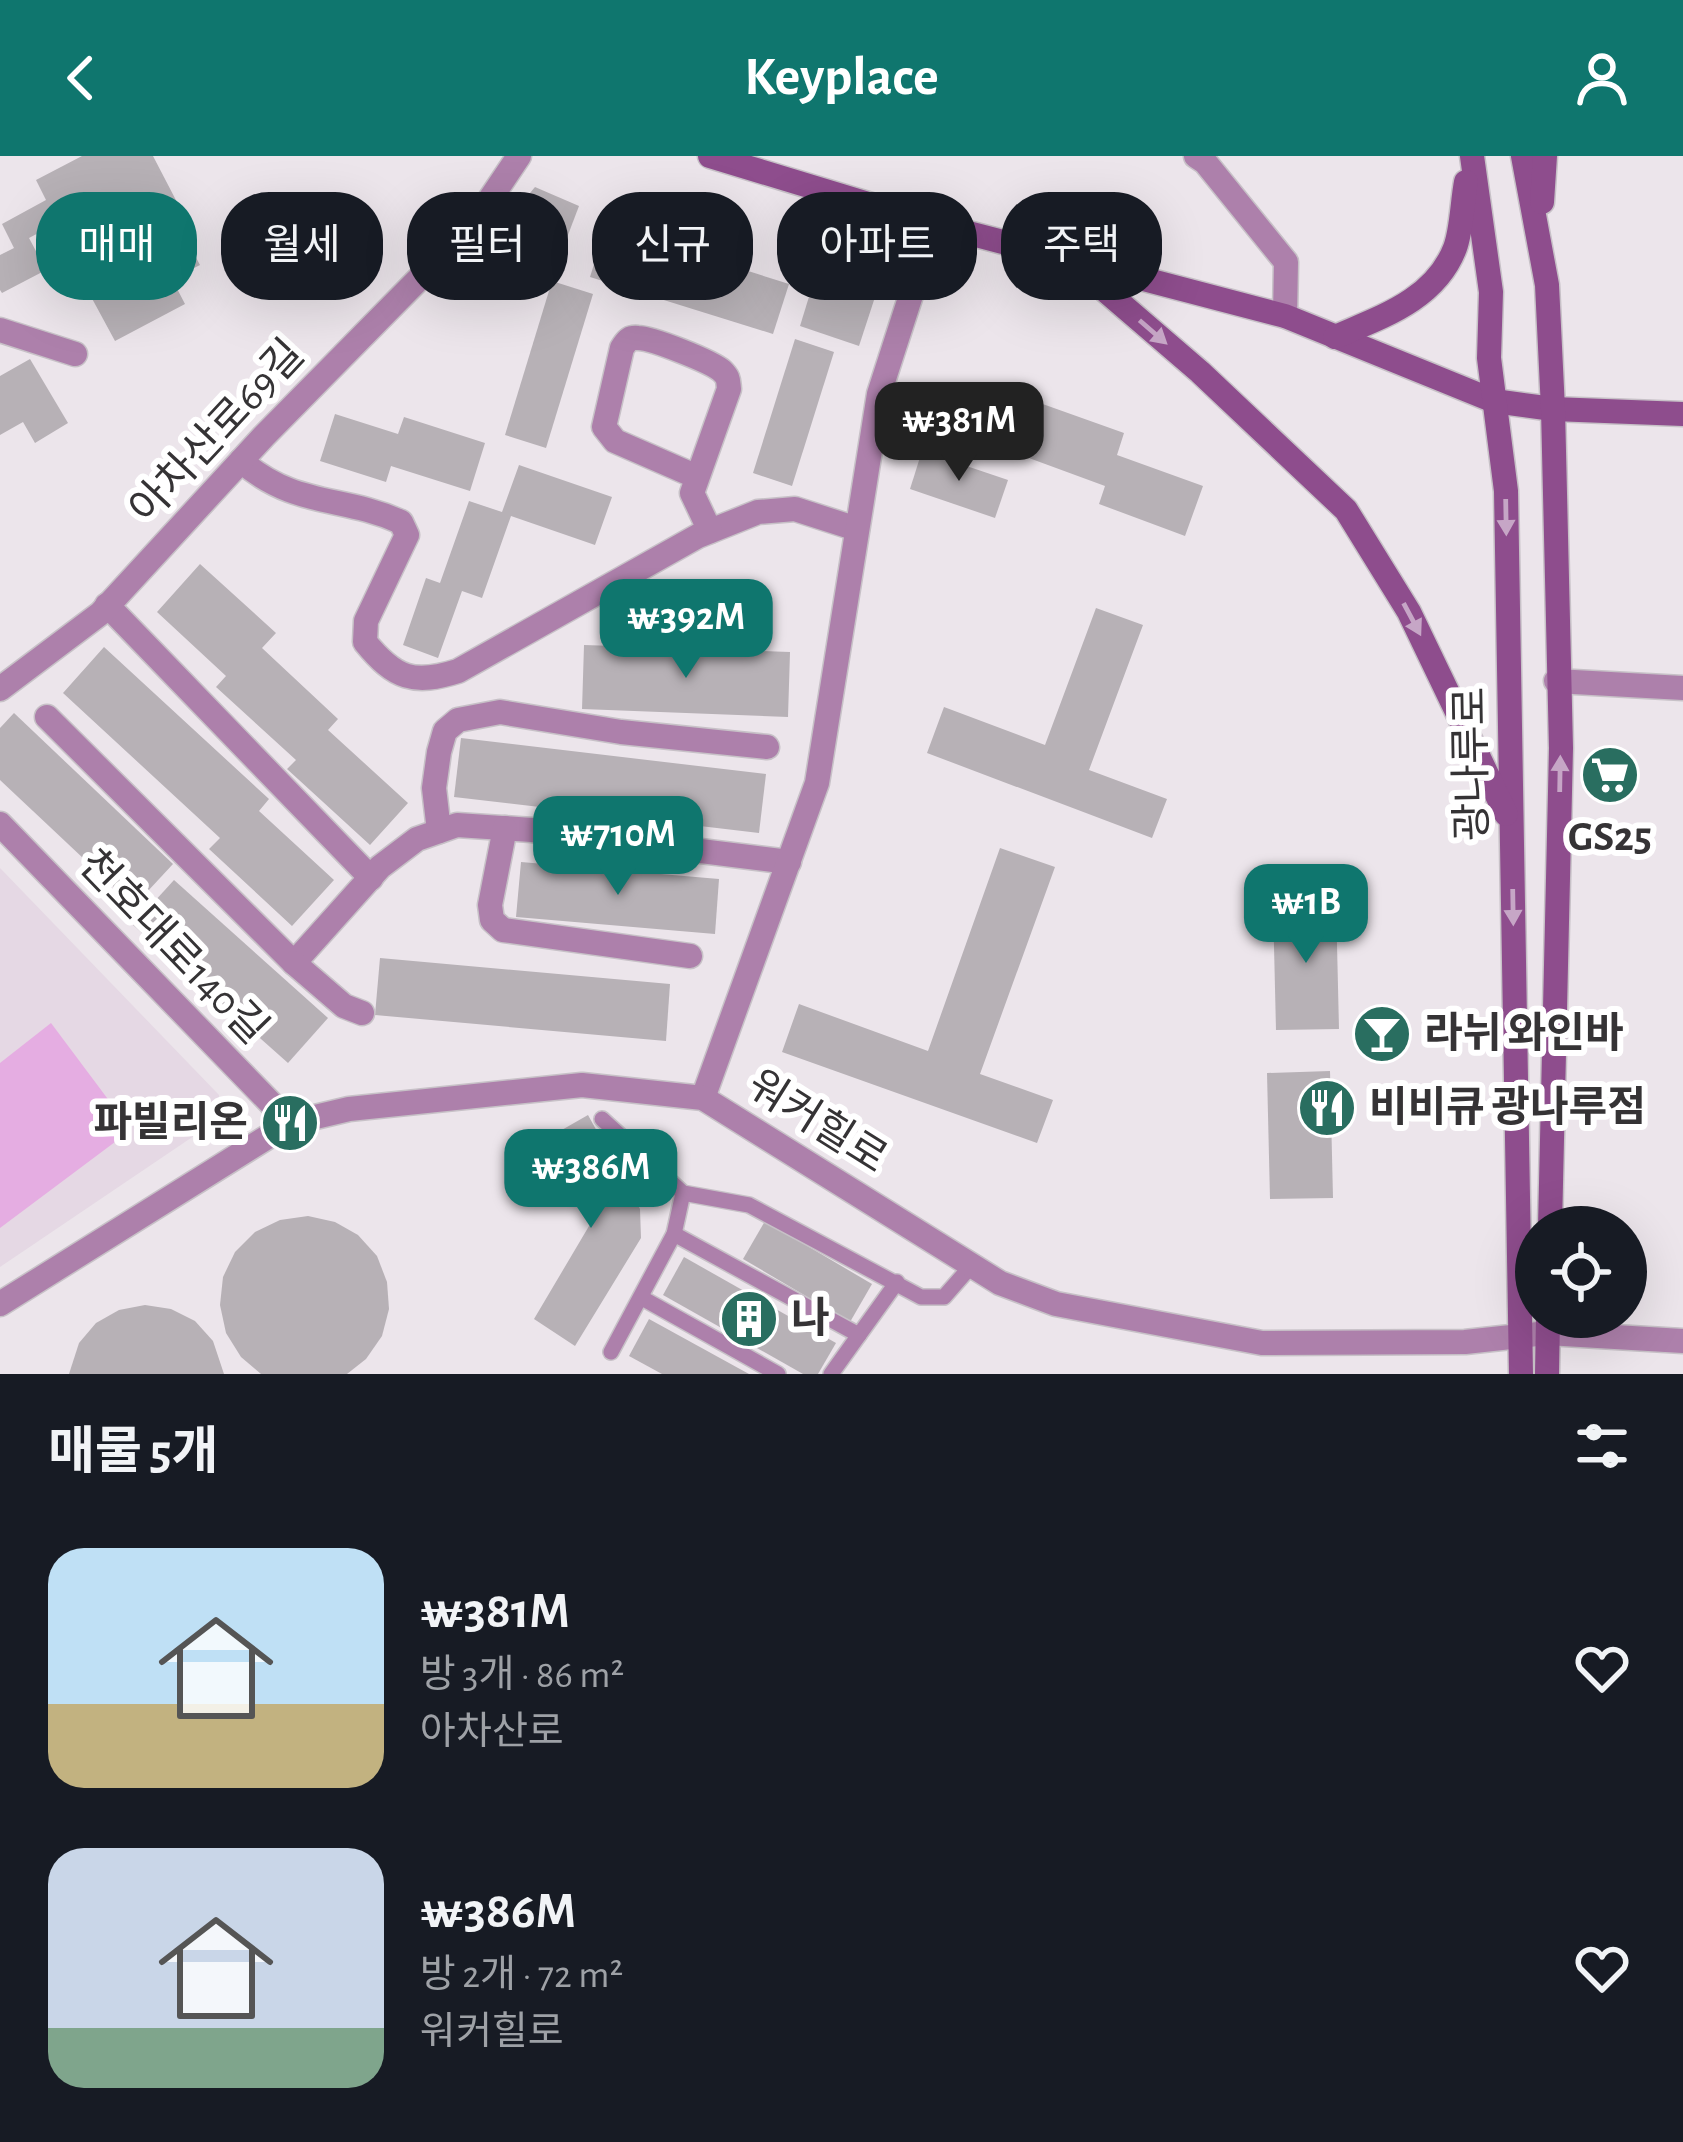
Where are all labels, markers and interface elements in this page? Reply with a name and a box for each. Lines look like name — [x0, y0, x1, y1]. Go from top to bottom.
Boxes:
icon: back — [48, 45, 114, 111]
icon: person — [1569, 45, 1635, 111]
text: Keyplace — [744, 51, 939, 105]
chip: 매매 — [36, 192, 197, 300]
chip: 월세 — [221, 192, 383, 300]
chip: 필터 — [407, 192, 568, 300]
chip: 신규 — [592, 192, 753, 300]
chip: 아파트 — [777, 192, 977, 300]
chip: 주택 — [1001, 192, 1162, 300]
one-way arrow — [1138, 318, 1168, 344]
street label: 아차산로69길 — [122, 332, 312, 531]
pin: ₩381M — [875, 382, 1043, 484]
text: ₩381M — [902, 401, 1016, 440]
one-way arrow — [1497, 499, 1516, 537]
pin: ₩392M — [602, 579, 770, 681]
text: ₩392M — [627, 598, 745, 637]
one-way arrow — [1401, 601, 1422, 636]
street label: 광나루로 — [1449, 686, 1494, 842]
supermarket icon: GS25 — [1579, 744, 1641, 806]
one-way arrow — [1550, 754, 1569, 792]
pin: ₩710M — [534, 796, 702, 898]
text: ₩710M — [560, 815, 676, 854]
place label: GS25 — [1568, 816, 1652, 858]
street label: 천호대로140길 — [71, 842, 276, 1052]
pin: ₩1B — [1248, 864, 1364, 966]
text: ₩1B — [1271, 883, 1341, 922]
one-way arrow — [1504, 889, 1523, 927]
bar icon: 라뉘 와인바 — [1351, 1003, 1413, 1065]
place label: 라뉘 와인바 — [1424, 1011, 1624, 1055]
street label: 워커힐로 — [740, 1062, 895, 1181]
restaurant icon: 비비큐 광나루점 — [1296, 1077, 1358, 1139]
place label: 비비큐 광나루점 — [1369, 1085, 1646, 1129]
restaurant icon: 파빌리온 — [259, 1092, 321, 1154]
place label: 파빌리온 — [93, 1100, 248, 1144]
pin: ₩386M — [507, 1129, 675, 1231]
text: ₩386M — [531, 1148, 651, 1187]
map controls — [1515, 1206, 1647, 1338]
button: locate — [1515, 1206, 1647, 1338]
building icon: 나 — [718, 1288, 780, 1350]
place label: 나 — [791, 1296, 830, 1340]
icon: filters — [1569, 1413, 1635, 1479]
text: 매물 5개 — [48, 1427, 219, 1478]
text: ₩381M — [420, 1586, 570, 1637]
icon: home — [144, 1596, 288, 1740]
icon: heart — [1569, 1635, 1635, 1701]
text: 방 3개 · 86 m² — [420, 1656, 624, 1695]
text: 아차산로 — [420, 1713, 564, 1752]
text: ₩386M — [420, 1886, 576, 1937]
icon: home — [144, 1896, 288, 2040]
icon: heart — [1569, 1935, 1635, 2001]
text: 방 2개 · 72 m² — [420, 1956, 623, 1995]
text: 워커힐로 — [420, 2013, 564, 2052]

